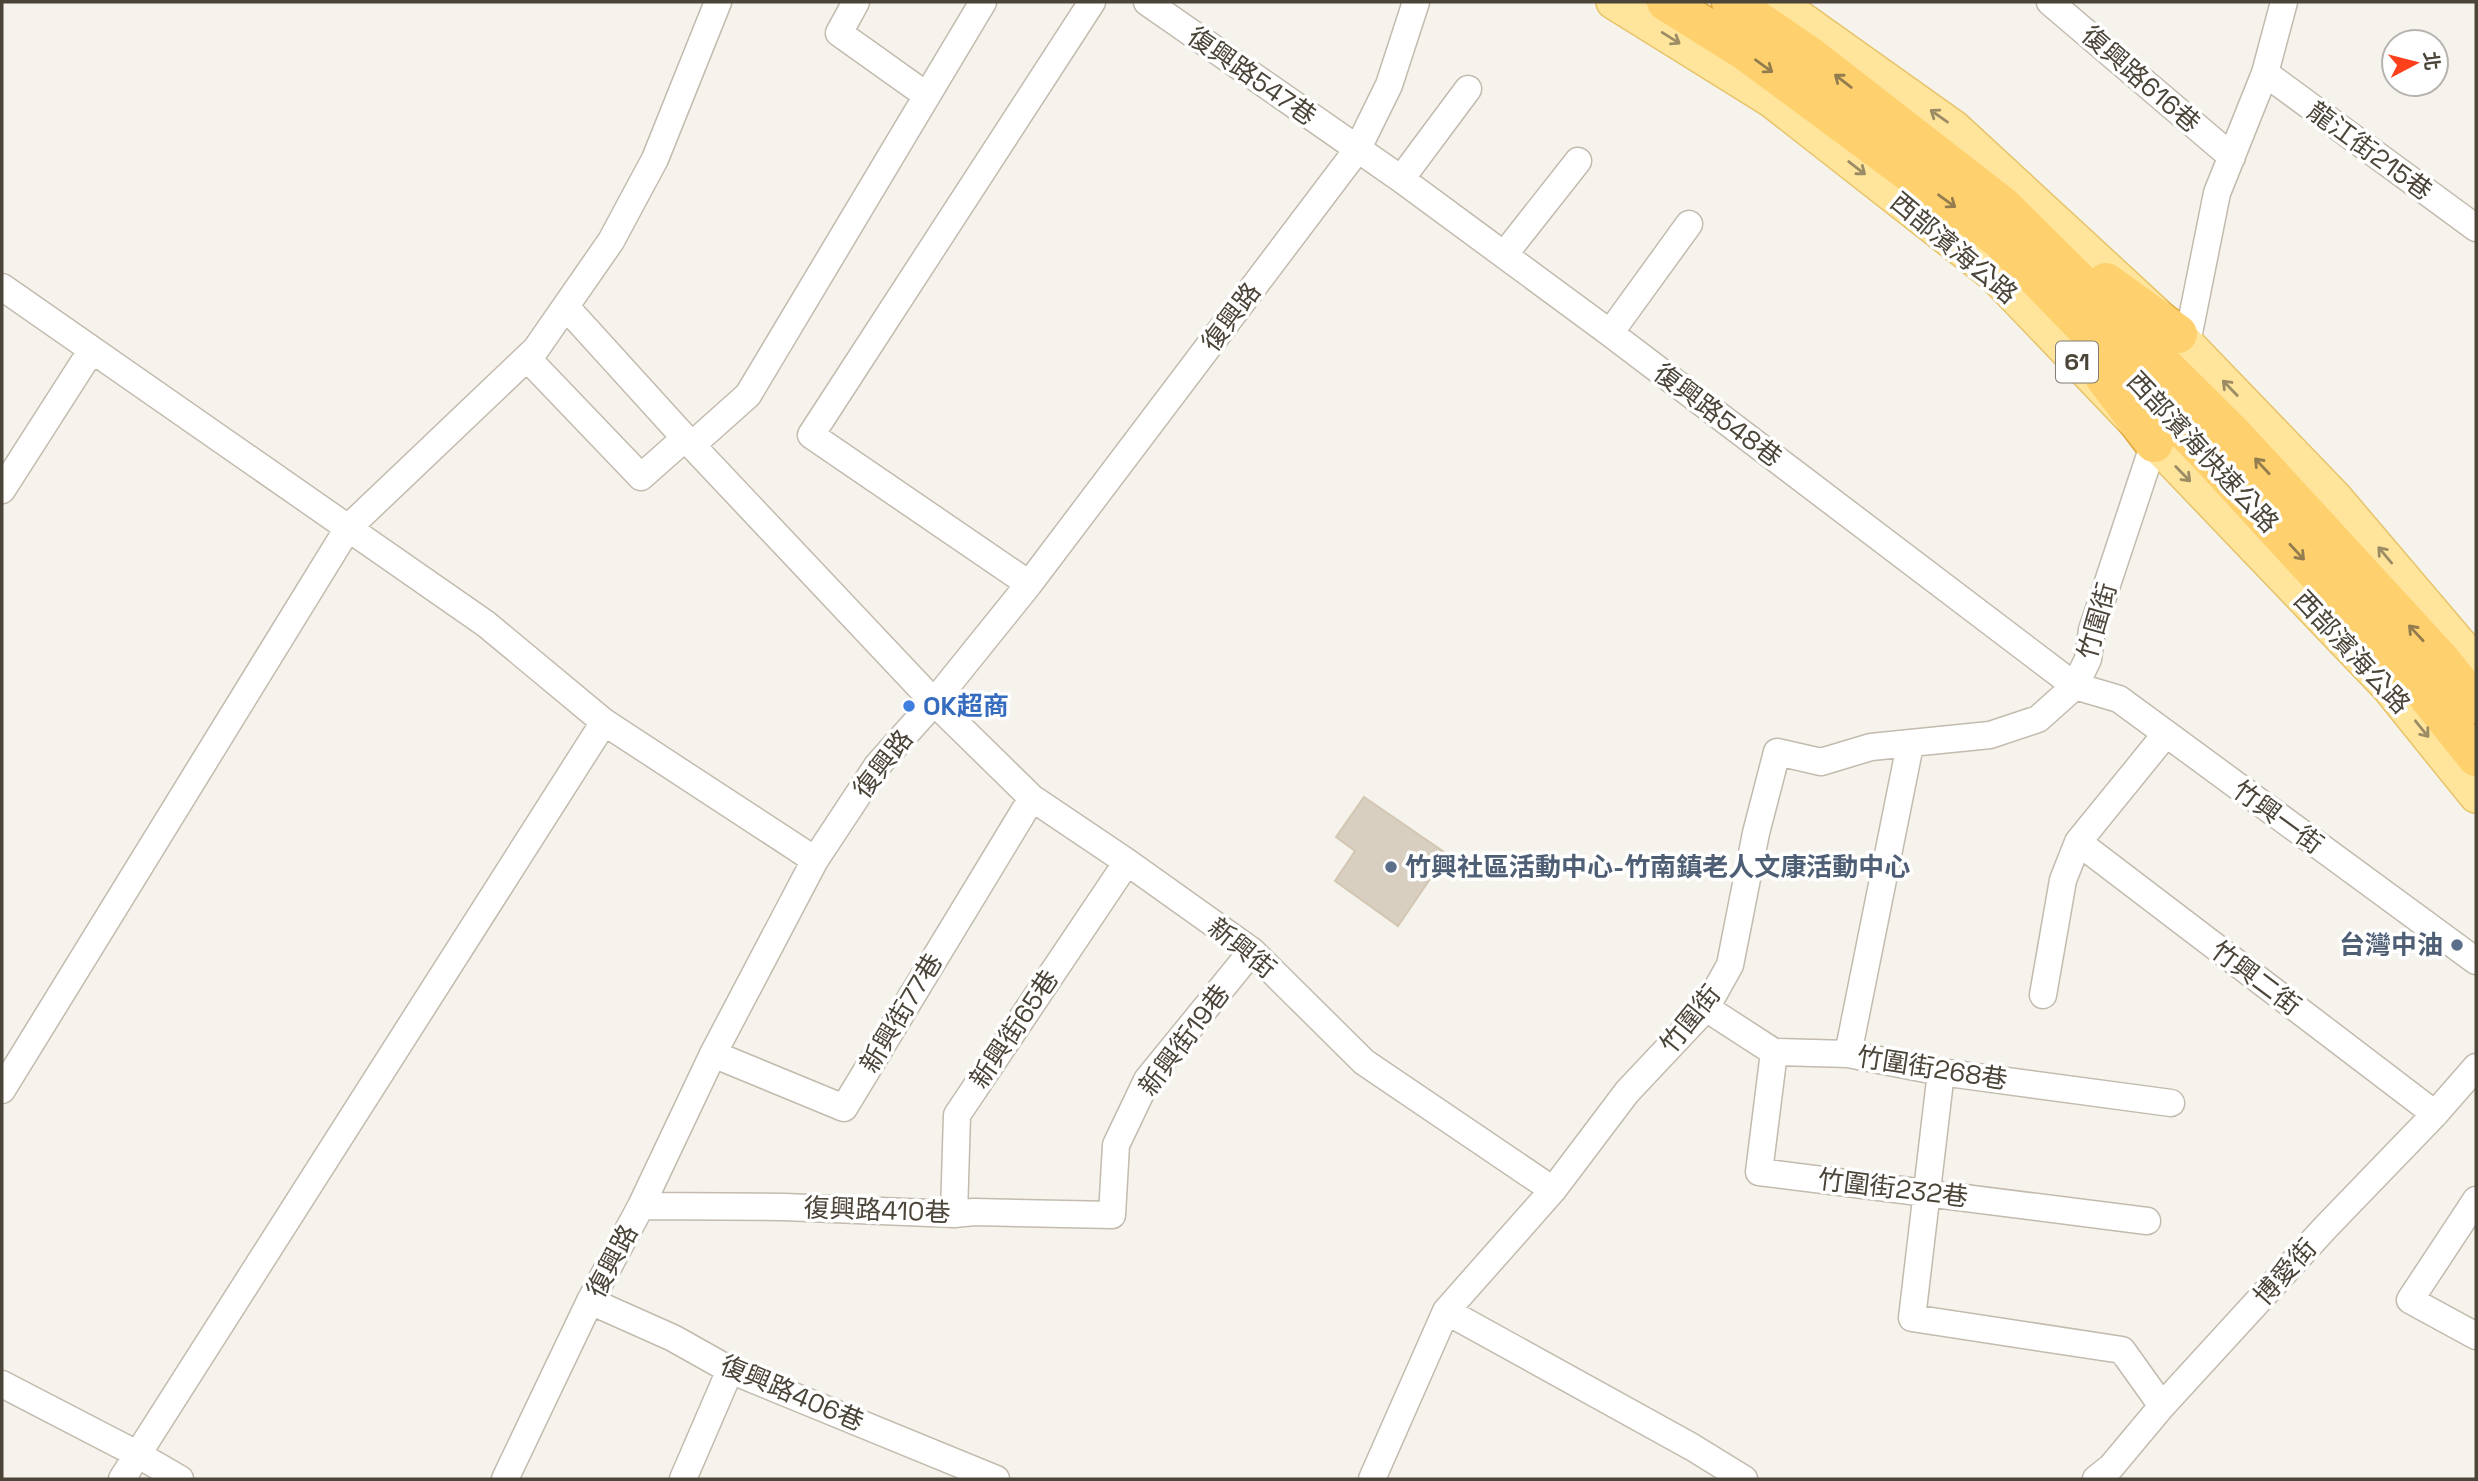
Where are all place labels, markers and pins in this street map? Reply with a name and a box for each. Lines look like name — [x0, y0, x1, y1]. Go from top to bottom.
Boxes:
place label: OK超商 — [923, 689, 1009, 723]
marker: OK超商 — [901, 698, 917, 714]
place label: 竹興社區活動中心-竹南鎮老人文康活動中心 — [1405, 850, 1910, 884]
marker: 竹興社區活動中心-竹南鎮老人文康活動中心 — [1383, 859, 1399, 875]
place label: 台灣中油 — [2339, 928, 2443, 962]
marker: 台灣中油 — [2449, 937, 2465, 953]

